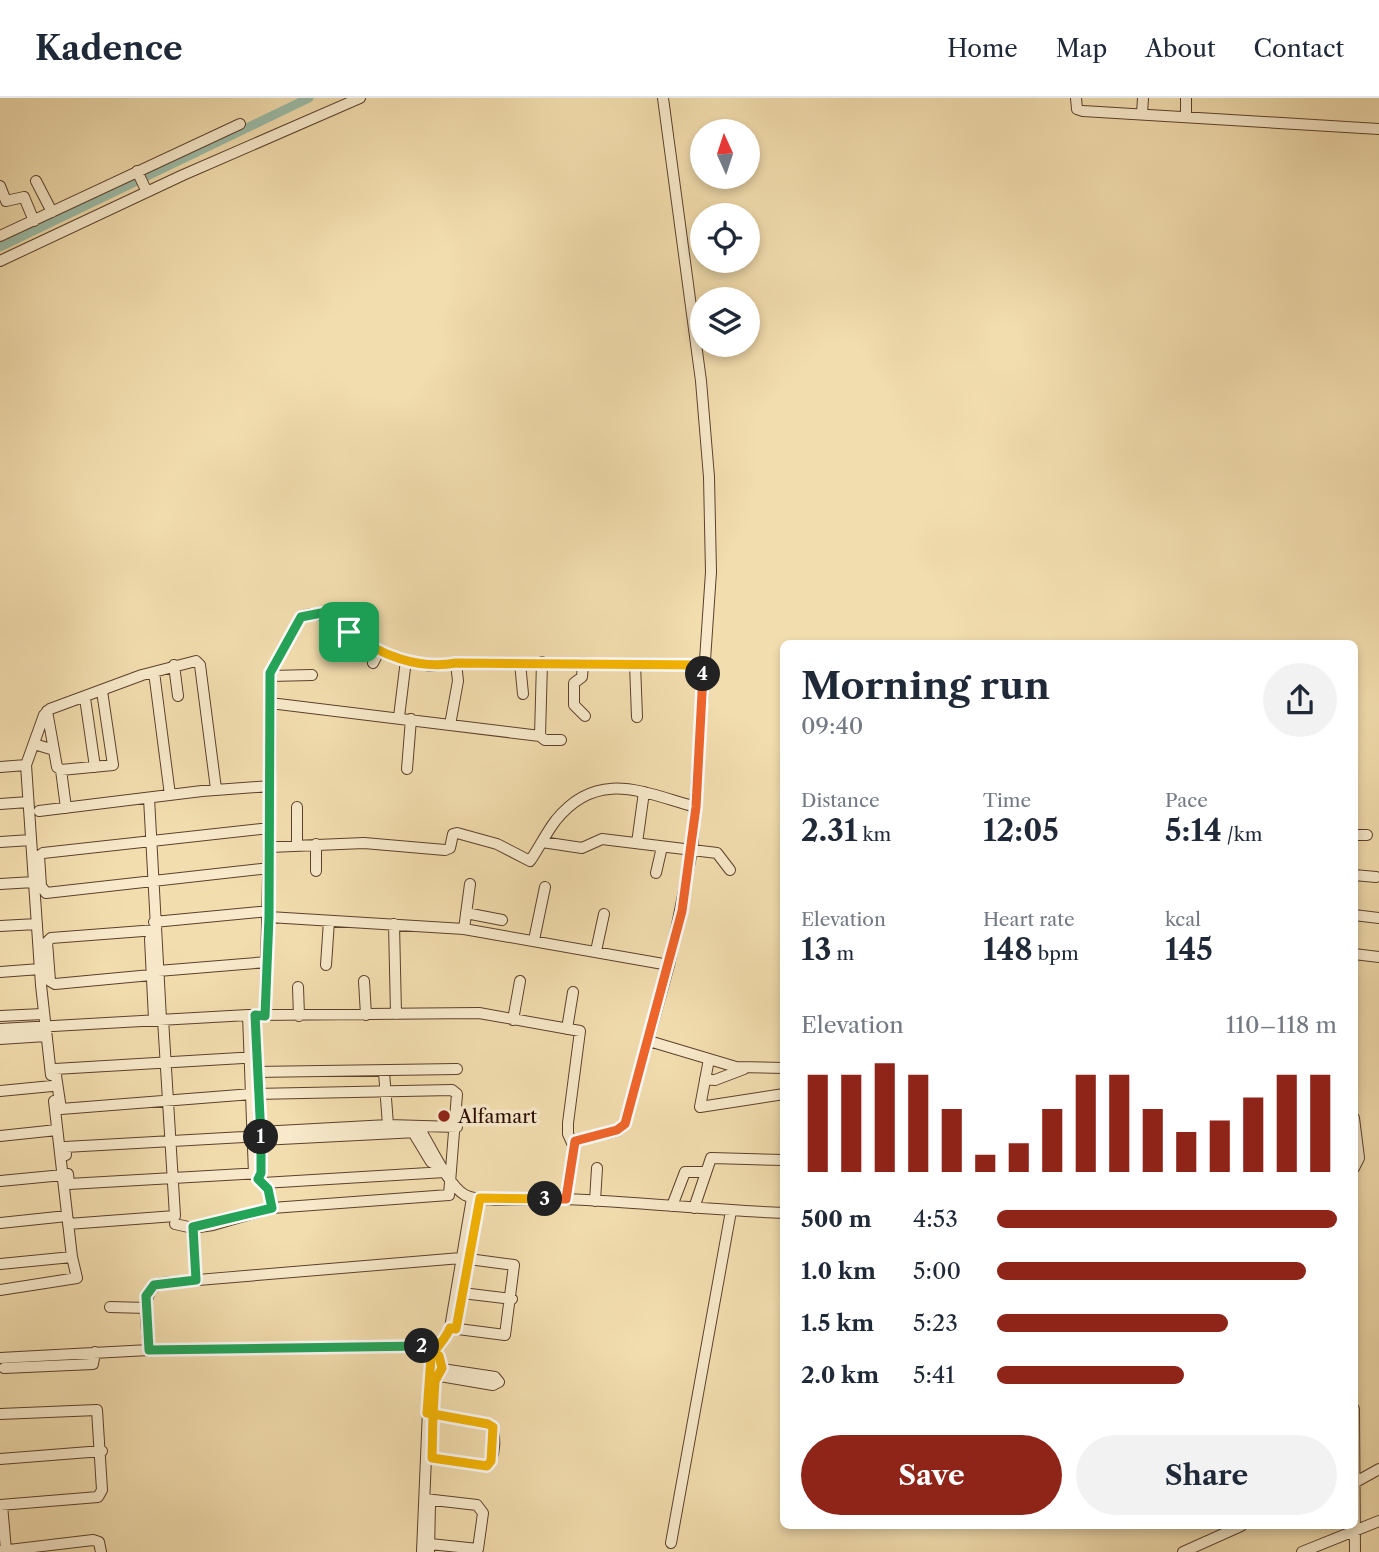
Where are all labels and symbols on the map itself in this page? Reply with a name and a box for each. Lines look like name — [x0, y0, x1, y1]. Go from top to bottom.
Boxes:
north arrow — [690, 119, 760, 189]
pin — [319, 602, 379, 662]
pin: 4 — [686, 656, 720, 692]
place label: Alfamart — [457, 1105, 537, 1128]
marker: Alfamart — [436, 1108, 452, 1124]
pin: 1 — [244, 1119, 278, 1154]
pin: 3 — [528, 1182, 562, 1216]
pin: 2 — [404, 1328, 440, 1364]

